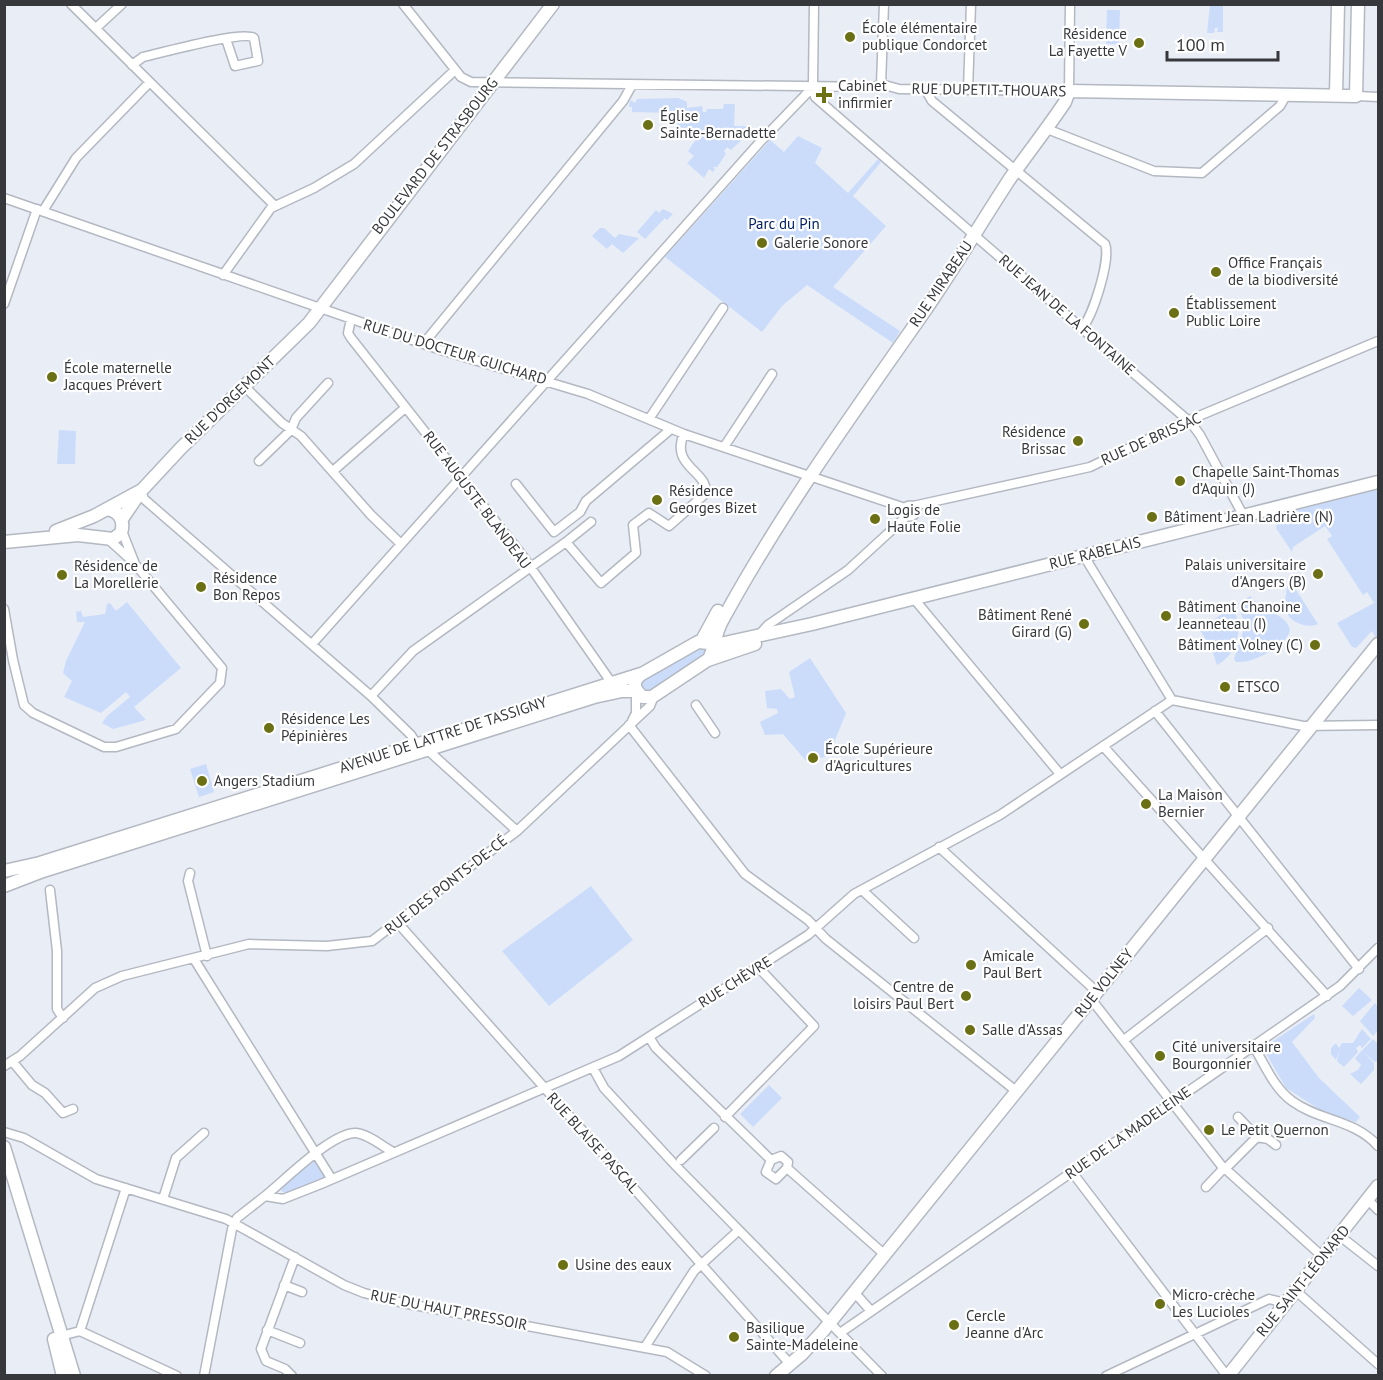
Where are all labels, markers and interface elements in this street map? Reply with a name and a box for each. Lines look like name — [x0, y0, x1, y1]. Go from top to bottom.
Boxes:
place label: École élémentaire publique Condorcet — [862, 18, 987, 54]
place label: Résidence La Fayette V — [1049, 24, 1127, 60]
scale bar — [1167, 24, 1278, 62]
marker: École élémentaire publique Condorcet — [843, 30, 857, 44]
text: 100 m — [1176, 33, 1225, 56]
marker: Résidence La Fayette V — [1132, 36, 1146, 50]
street label: BOULEVARD DE STRASBOURG — [368, 74, 502, 238]
place label: Cabinet infirmier — [838, 76, 892, 112]
street label: RUE DUPETIT-THOUARS — [911, 79, 1067, 100]
marker: Cabinet infirmier — [815, 86, 833, 104]
place label: Église Sainte-Bernadette — [660, 106, 776, 142]
marker: Église Sainte-Bernadette — [641, 118, 655, 132]
park label: Parc du Pin — [748, 214, 820, 233]
place label: Galerie Sonore — [774, 233, 868, 252]
marker: Galerie Sonore — [755, 236, 769, 250]
street label: RUE MIRABEAU — [905, 237, 976, 330]
street label: RUE JEAN DE LA FONTAINE — [995, 250, 1139, 379]
place label: Office Français de la biodiversité — [1228, 253, 1338, 289]
marker: Office Français de la biodiversité — [1209, 265, 1223, 279]
place label: Établissement Public Loire — [1186, 294, 1276, 330]
marker: Établissement Public Loire — [1167, 306, 1181, 320]
street label: RUE DU DOCTEUR GUICHARD — [361, 314, 549, 389]
street label: RUE D'ORGEMONT — [180, 351, 280, 448]
place label: École maternelle Jacques Prévert — [63, 358, 172, 394]
marker: École maternelle Jacques Prévert — [45, 370, 59, 384]
street label: RUE DE BRISSAC — [1098, 408, 1204, 469]
place label: Résidence Brissac — [1002, 422, 1066, 458]
street label: RUE AUGUSTE BLANDEAU — [419, 427, 536, 573]
marker: Résidence Brissac — [1071, 434, 1085, 448]
place label: Chapelle Saint-Thomas d’Aquin (J) — [1192, 462, 1339, 498]
marker: Chapelle Saint-Thomas d’Aquin (J) — [1173, 474, 1187, 488]
place label: Résidence Georges Bizet — [669, 481, 757, 517]
marker: Résidence Georges Bizet — [650, 493, 664, 507]
place label: Logis de Haute Folie — [887, 500, 961, 536]
place label: Bâtiment Jean Ladrière (N) — [1164, 507, 1333, 526]
marker: Bâtiment Jean Ladrière (N) — [1145, 510, 1159, 524]
marker: Logis de Haute Folie — [868, 512, 882, 526]
street label: RUE RABELAIS — [1047, 532, 1143, 573]
place label: Palais universitaire d'Angers (B) — [1185, 555, 1306, 591]
place label: Résidence de La Morellerie — [74, 556, 159, 592]
marker: Palais universitaire d'Angers (B) — [1311, 567, 1325, 581]
marker: Résidence de La Morellerie — [55, 568, 69, 582]
place label: Résidence Bon Repos — [213, 568, 280, 604]
marker: Résidence Bon Repos — [194, 580, 208, 594]
place label: Bâtiment Chanoine Jeanneteau (I) — [1177, 597, 1301, 633]
place label: Bâtiment René Girard (G) — [978, 605, 1072, 641]
marker: Bâtiment Chanoine Jeanneteau (I) — [1159, 609, 1173, 623]
marker: Bâtiment René Girard (G) — [1077, 617, 1091, 631]
place label: Bâtiment Volney (C) — [1178, 635, 1303, 654]
marker: Bâtiment Volney (C) — [1308, 638, 1322, 652]
place label: ETSCO — [1237, 677, 1280, 696]
marker: ETSCO — [1218, 680, 1232, 694]
street label: AVENUE DE LATTRE DE TASSIGNY — [337, 692, 550, 777]
place label: Résidence Les Pépinières — [281, 709, 370, 745]
marker: Résidence Les Pépinières — [262, 721, 276, 735]
place label: École Supérieure d'Agricultures — [825, 739, 933, 775]
marker: École Supérieure d'Agricultures — [806, 751, 820, 765]
place label: Angers Stadium — [214, 771, 315, 790]
marker: Angers Stadium — [195, 774, 209, 788]
place label: La Maison Bernier — [1158, 785, 1223, 821]
marker: La Maison Bernier — [1139, 797, 1153, 811]
street label: RUE DES PONTS-DE-CÉ — [381, 831, 511, 938]
street label: RUE VOLNEY — [1070, 944, 1137, 1021]
place label: Amicale Paul Bert — [983, 946, 1042, 982]
street label: RUE CHÈVRE — [695, 952, 775, 1012]
marker: Amicale Paul Bert — [964, 958, 978, 972]
place label: Centre de loisirs Paul Bert — [853, 977, 954, 1013]
marker: Centre de loisirs Paul Bert — [959, 989, 973, 1003]
place label: Salle d'Assas — [982, 1020, 1062, 1039]
marker: Salle d'Assas — [963, 1023, 977, 1037]
place label: Cité universitaire Bourgonnier — [1172, 1037, 1281, 1073]
marker: Cité universitaire Bourgonnier — [1153, 1049, 1167, 1063]
street label: RUE DE LA MADELEINE — [1061, 1082, 1194, 1183]
street label: RUE BLAISE PASCAL — [543, 1088, 644, 1197]
place label: Le Petit Quernon — [1221, 1120, 1329, 1139]
marker: Le Petit Quernon — [1202, 1123, 1216, 1137]
street label: RUE SAINT-LÉONARD — [1252, 1221, 1353, 1340]
place label: Usine des eaux — [575, 1255, 672, 1274]
marker: Usine des eaux — [556, 1258, 570, 1272]
street label: RUE DU HAUT PRESSOIR — [369, 1285, 529, 1334]
place label: Micro-crèche Les Lucioles — [1172, 1285, 1255, 1321]
marker: Micro-crèche Les Lucioles — [1153, 1297, 1167, 1311]
place label: Cercle Jeanne d'Arc — [965, 1306, 1044, 1342]
place label: Basilique Sainte-Madeleine — [746, 1318, 858, 1354]
marker: Cercle Jeanne d'Arc — [947, 1318, 961, 1332]
marker: Basilique Sainte-Madeleine — [727, 1330, 741, 1344]

